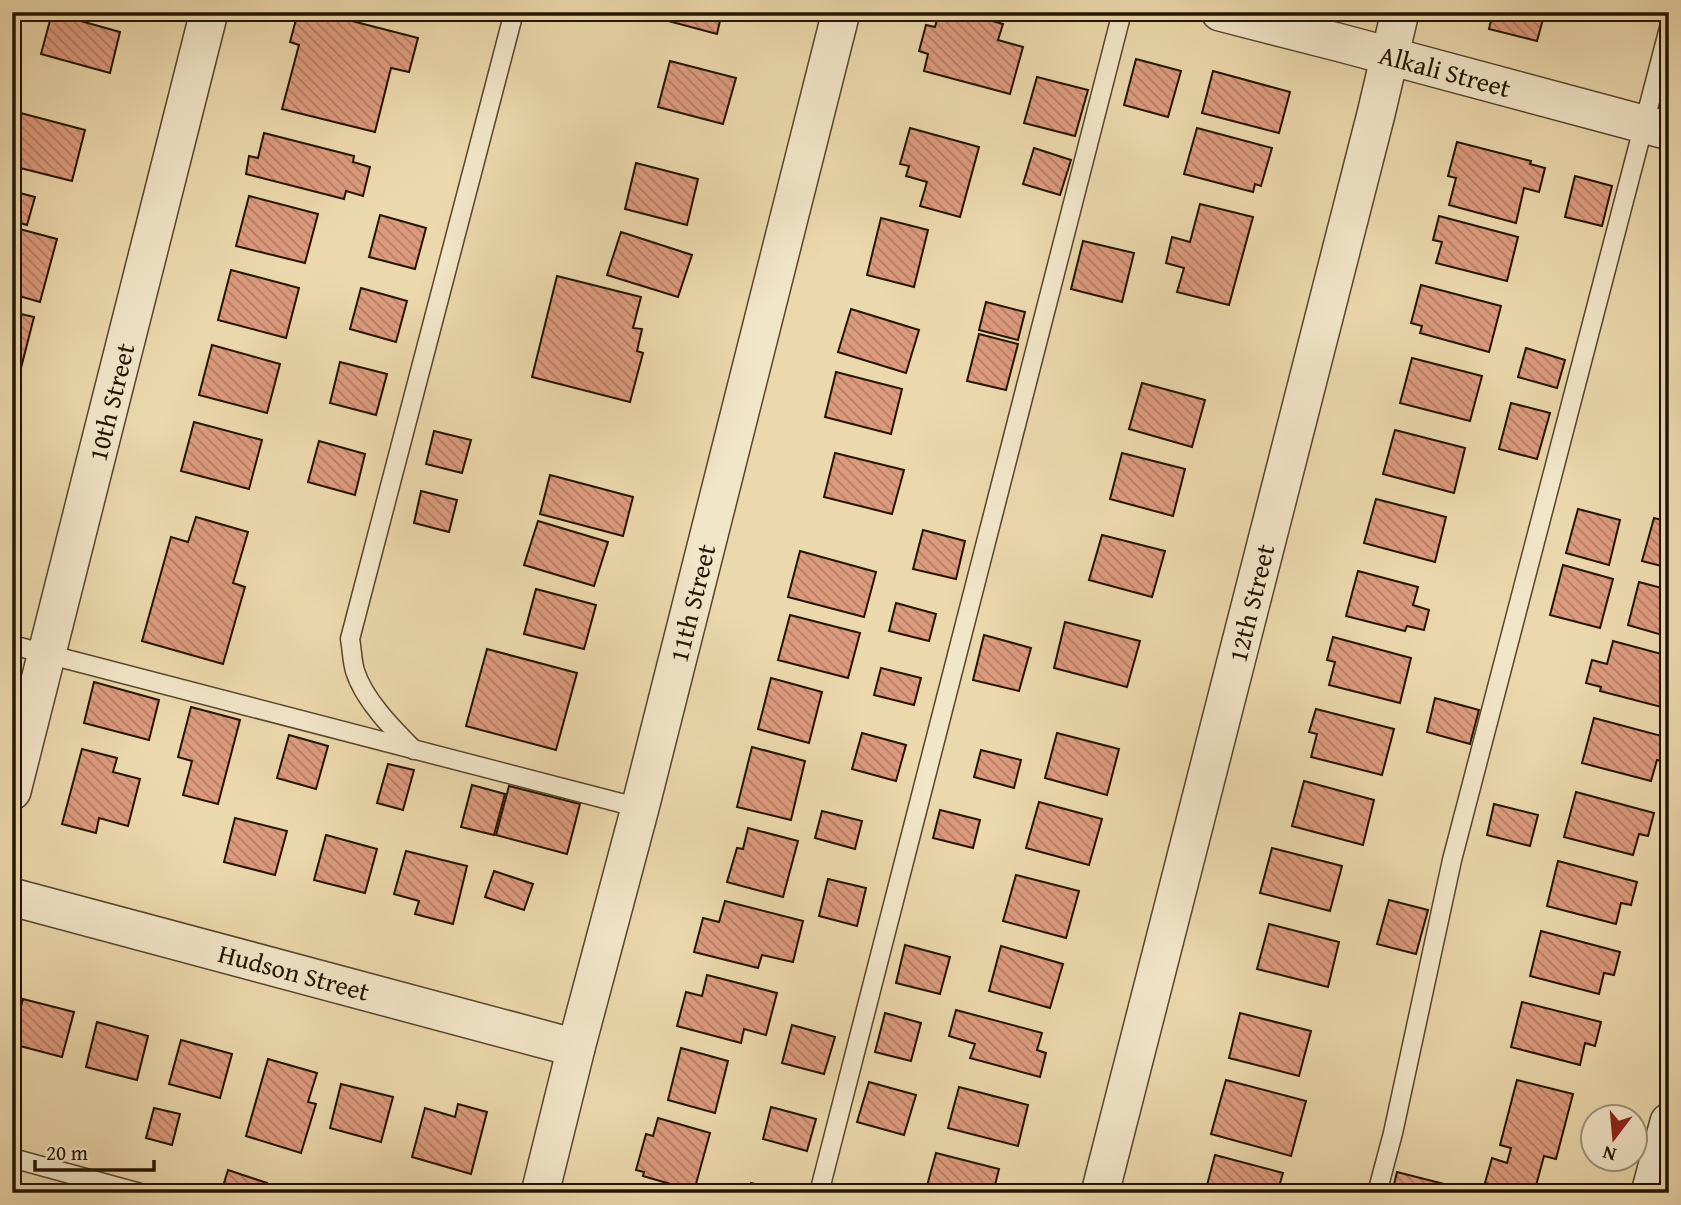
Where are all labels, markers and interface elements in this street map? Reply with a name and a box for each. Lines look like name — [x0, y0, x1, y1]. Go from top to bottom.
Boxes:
street label: Alkali Street — [1375, 35, 1515, 107]
street label: 10th Street — [78, 339, 144, 465]
street label: 11th Street — [659, 540, 725, 666]
street label: 12th Street — [1218, 540, 1284, 666]
street label: Hudson Street — [214, 933, 374, 1011]
north arrow — [1580, 1104, 1650, 1174]
scale bar — [35, 1128, 154, 1172]
text: 20 m — [46, 1137, 88, 1168]
text: N — [1599, 1139, 1619, 1170]

